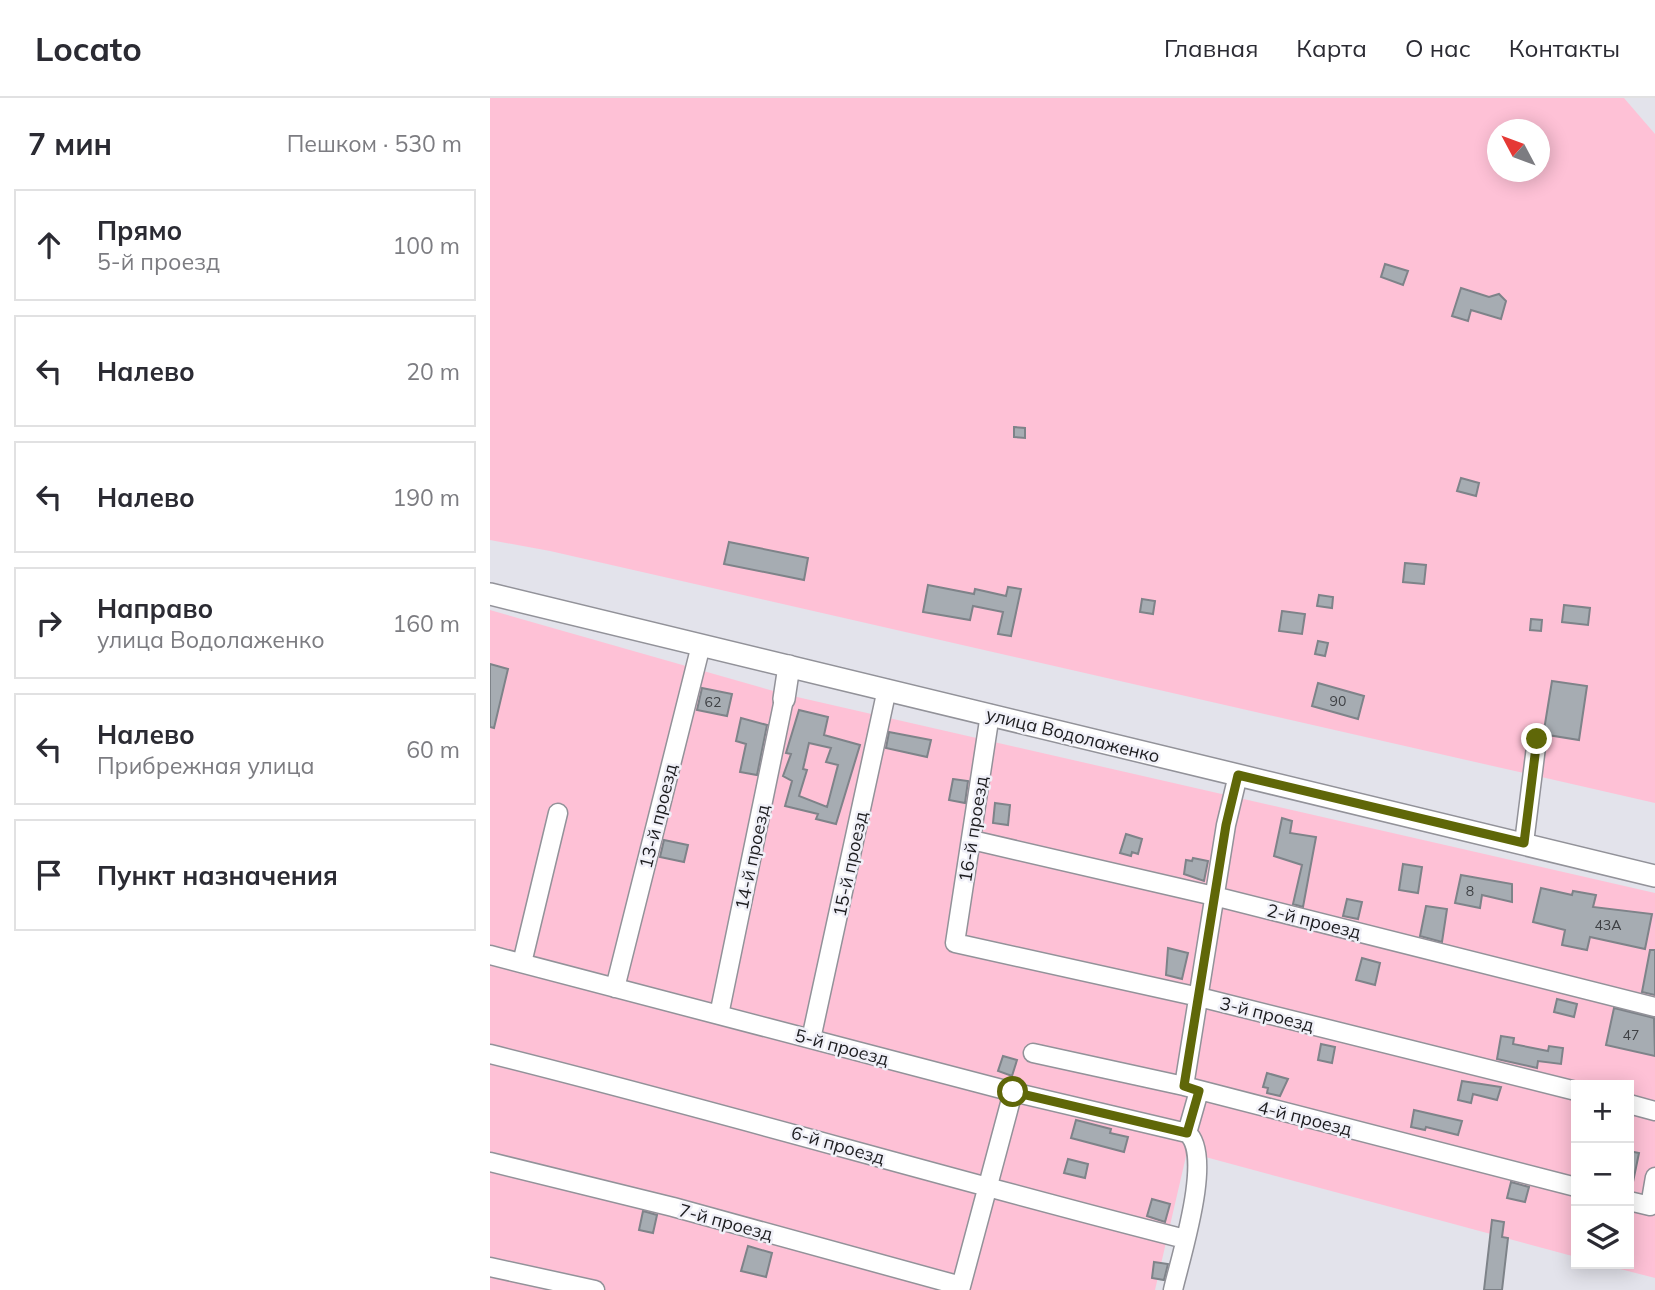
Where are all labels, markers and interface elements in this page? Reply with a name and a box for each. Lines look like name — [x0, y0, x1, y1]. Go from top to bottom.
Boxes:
text: Locato — [35, 28, 142, 69]
text: Главная — [1164, 33, 1258, 63]
text: Карта — [1296, 33, 1367, 63]
text: О нас — [1405, 33, 1471, 63]
text: Контакты — [1509, 33, 1620, 63]
north arrow — [1487, 119, 1550, 182]
text: 7 мин — [28, 125, 112, 163]
text: Пешком · 530 m — [287, 129, 462, 158]
text: Прямо — [97, 214, 182, 247]
icon: ahead — [30, 226, 68, 264]
text: 100 m — [392, 231, 460, 260]
text: 5-й проезд — [97, 247, 220, 276]
icon: left — [30, 352, 68, 390]
text: Налево — [97, 355, 195, 388]
text: 20 m — [406, 357, 460, 386]
icon: left — [30, 478, 68, 516]
text: Налево — [97, 481, 195, 514]
text: 190 m — [392, 483, 460, 512]
text: Направо — [97, 592, 213, 625]
icon: right — [30, 604, 68, 642]
text: 160 m — [392, 609, 460, 638]
text: улица Водолаженко — [97, 625, 325, 654]
house number: 90 — [1330, 692, 1346, 710]
house number: 62 — [705, 693, 721, 711]
street label: улица Водолаженко — [984, 702, 1162, 768]
text: Налево — [97, 718, 195, 751]
route end — [1521, 723, 1552, 754]
icon: left — [30, 730, 68, 768]
text: 60 m — [406, 735, 460, 764]
text: Прибрежная улица — [97, 751, 315, 780]
street label: 13-й проезд — [634, 761, 682, 871]
street label: 16-й проезд — [953, 774, 993, 884]
street label: 14-й проезд — [730, 802, 774, 912]
street label: 15-й проезд — [828, 809, 872, 919]
icon: arrive — [30, 856, 68, 894]
text: Пункт назначения — [97, 859, 338, 892]
house number: 8 — [1466, 882, 1474, 900]
street label: 2-й проезд — [1264, 898, 1364, 944]
house number: 43А — [1594, 916, 1622, 934]
street label: 3-й проезд — [1217, 991, 1317, 1037]
street label: 5-й проезд — [793, 1023, 892, 1071]
house number: 47 — [1623, 1026, 1639, 1044]
route start — [997, 1076, 1028, 1107]
map controls — [1571, 1080, 1634, 1269]
button: + — [1571, 1080, 1634, 1143]
street label: 4-й проезд — [1255, 1095, 1355, 1141]
street label: 6-й проезд — [789, 1121, 888, 1169]
button: − — [1571, 1143, 1634, 1206]
street label: 7-й проезд — [677, 1198, 776, 1246]
button: layers — [1571, 1206, 1634, 1269]

